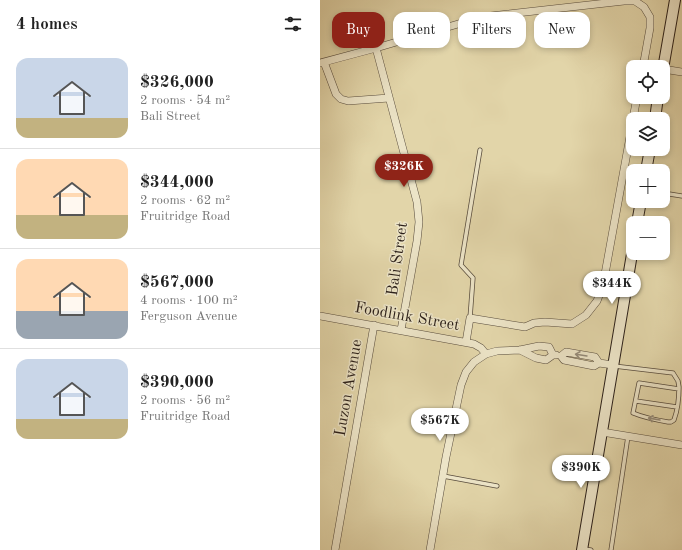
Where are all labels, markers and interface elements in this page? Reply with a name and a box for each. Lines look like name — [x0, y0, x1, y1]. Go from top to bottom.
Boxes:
chip: Buy — [332, 12, 385, 48]
chip: Rent — [393, 12, 450, 48]
chip: Filters — [458, 12, 526, 48]
chip: New — [534, 12, 590, 48]
icon: filters — [282, 13, 304, 35]
text: 4 homes — [16, 16, 78, 33]
map controls — [626, 60, 670, 260]
button: locate — [626, 60, 670, 104]
icon: home — [48, 74, 96, 122]
text: $326,000 — [140, 74, 214, 91]
text: 2 rooms · 54 m² — [140, 94, 230, 107]
text: Bali Street — [140, 110, 201, 123]
button: layers — [626, 112, 670, 156]
pin: $326K — [376, 154, 432, 188]
text: $326K — [384, 160, 424, 173]
button: + — [626, 164, 670, 208]
text: $344,000 — [140, 174, 214, 191]
icon: home — [48, 175, 96, 223]
text: 2 rooms · 62 m² — [140, 194, 230, 207]
text: Fruitridge Road — [140, 210, 230, 223]
button: − — [626, 216, 670, 260]
street label: Bali Street — [385, 221, 411, 297]
pin: $344K — [584, 271, 640, 305]
text: $567,000 — [140, 274, 214, 291]
icon: home — [48, 275, 96, 323]
text: $344K — [592, 277, 632, 290]
text: 4 rooms · 100 m² — [140, 294, 238, 307]
street label: Foodlink Street — [353, 300, 461, 334]
text: Ferguson Avenue — [140, 310, 237, 323]
street label: Luzon Avenue — [333, 338, 365, 438]
one-way arrow — [575, 351, 588, 359]
text: $390,000 — [140, 374, 214, 391]
icon: home — [48, 375, 96, 423]
text: 2 rooms · 56 m² — [140, 394, 230, 407]
pin: $567K — [412, 408, 468, 442]
text: Fruitridge Road — [140, 410, 230, 423]
text: $567K — [420, 414, 460, 427]
one-way arrow — [648, 415, 661, 423]
pin: $390K — [553, 455, 609, 489]
text: $390K — [561, 461, 601, 474]

